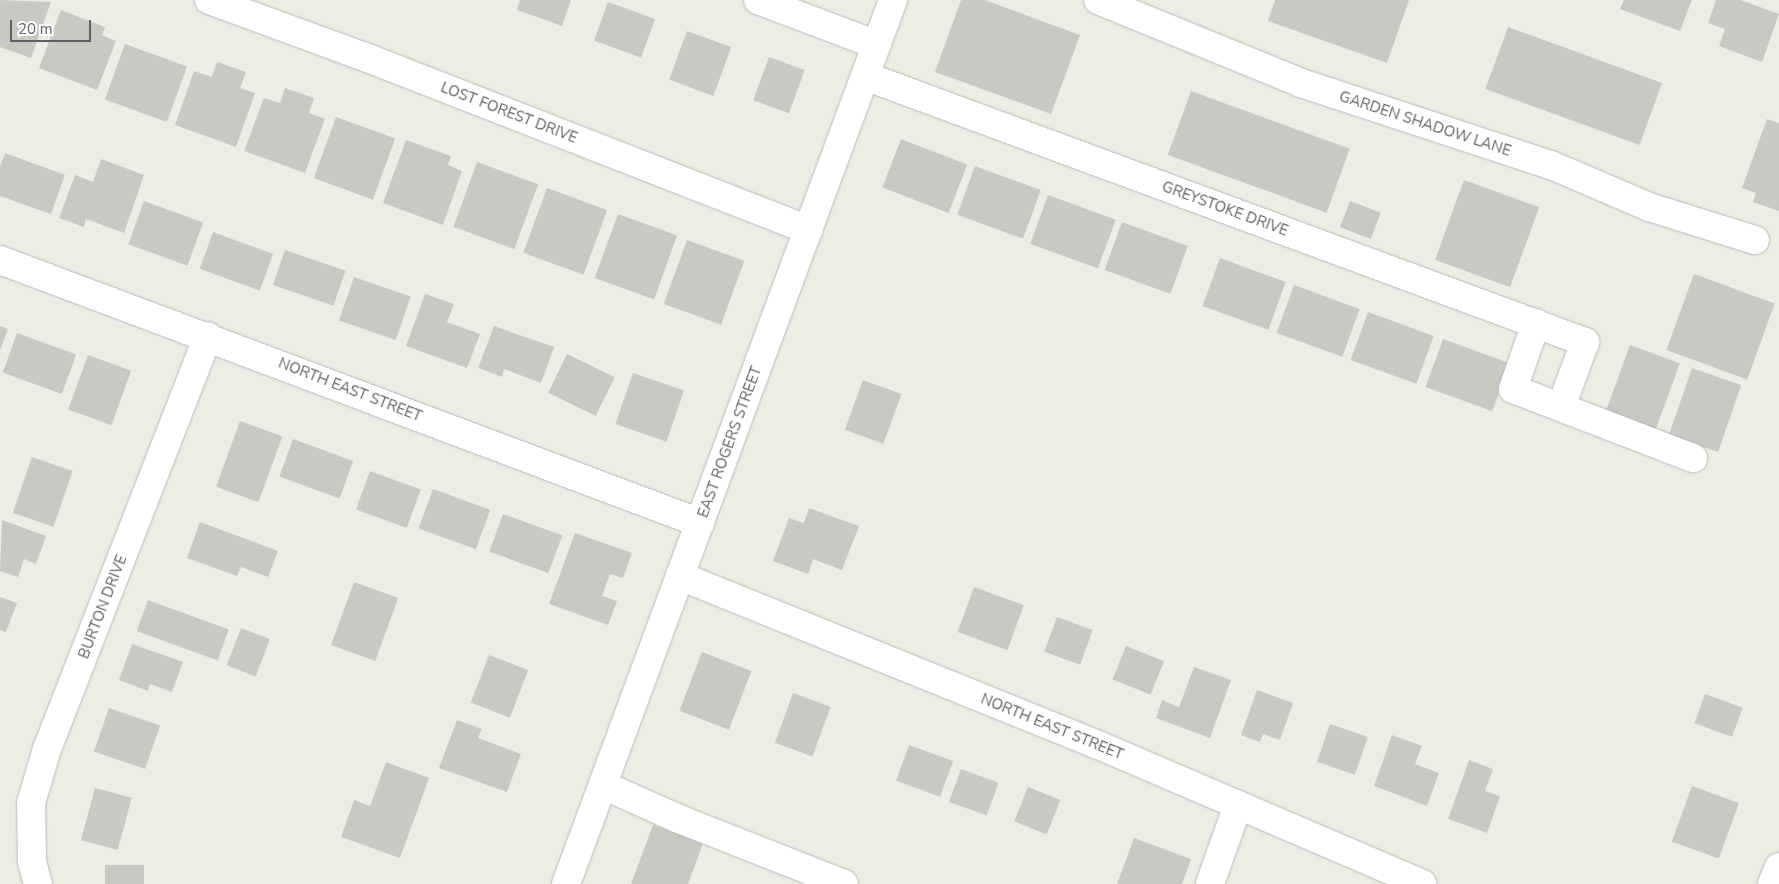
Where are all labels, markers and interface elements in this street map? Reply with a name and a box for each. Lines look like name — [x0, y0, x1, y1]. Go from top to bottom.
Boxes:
scale bar — [12, 10, 94, 42]
text: 20 m — [18, 19, 53, 39]
street label: LOST FOREST DRIVE — [438, 79, 580, 147]
street label: GARDEN SHADOW LANE — [1337, 88, 1513, 160]
street label: GREYSTOKE DRIVE — [1159, 178, 1291, 240]
street label: NORTH EAST STREET — [276, 354, 424, 426]
street label: EAST ROGERS STREET — [694, 364, 766, 520]
street label: BURTON DRIVE — [75, 553, 131, 661]
street label: NORTH EAST STREET — [978, 690, 1126, 764]

